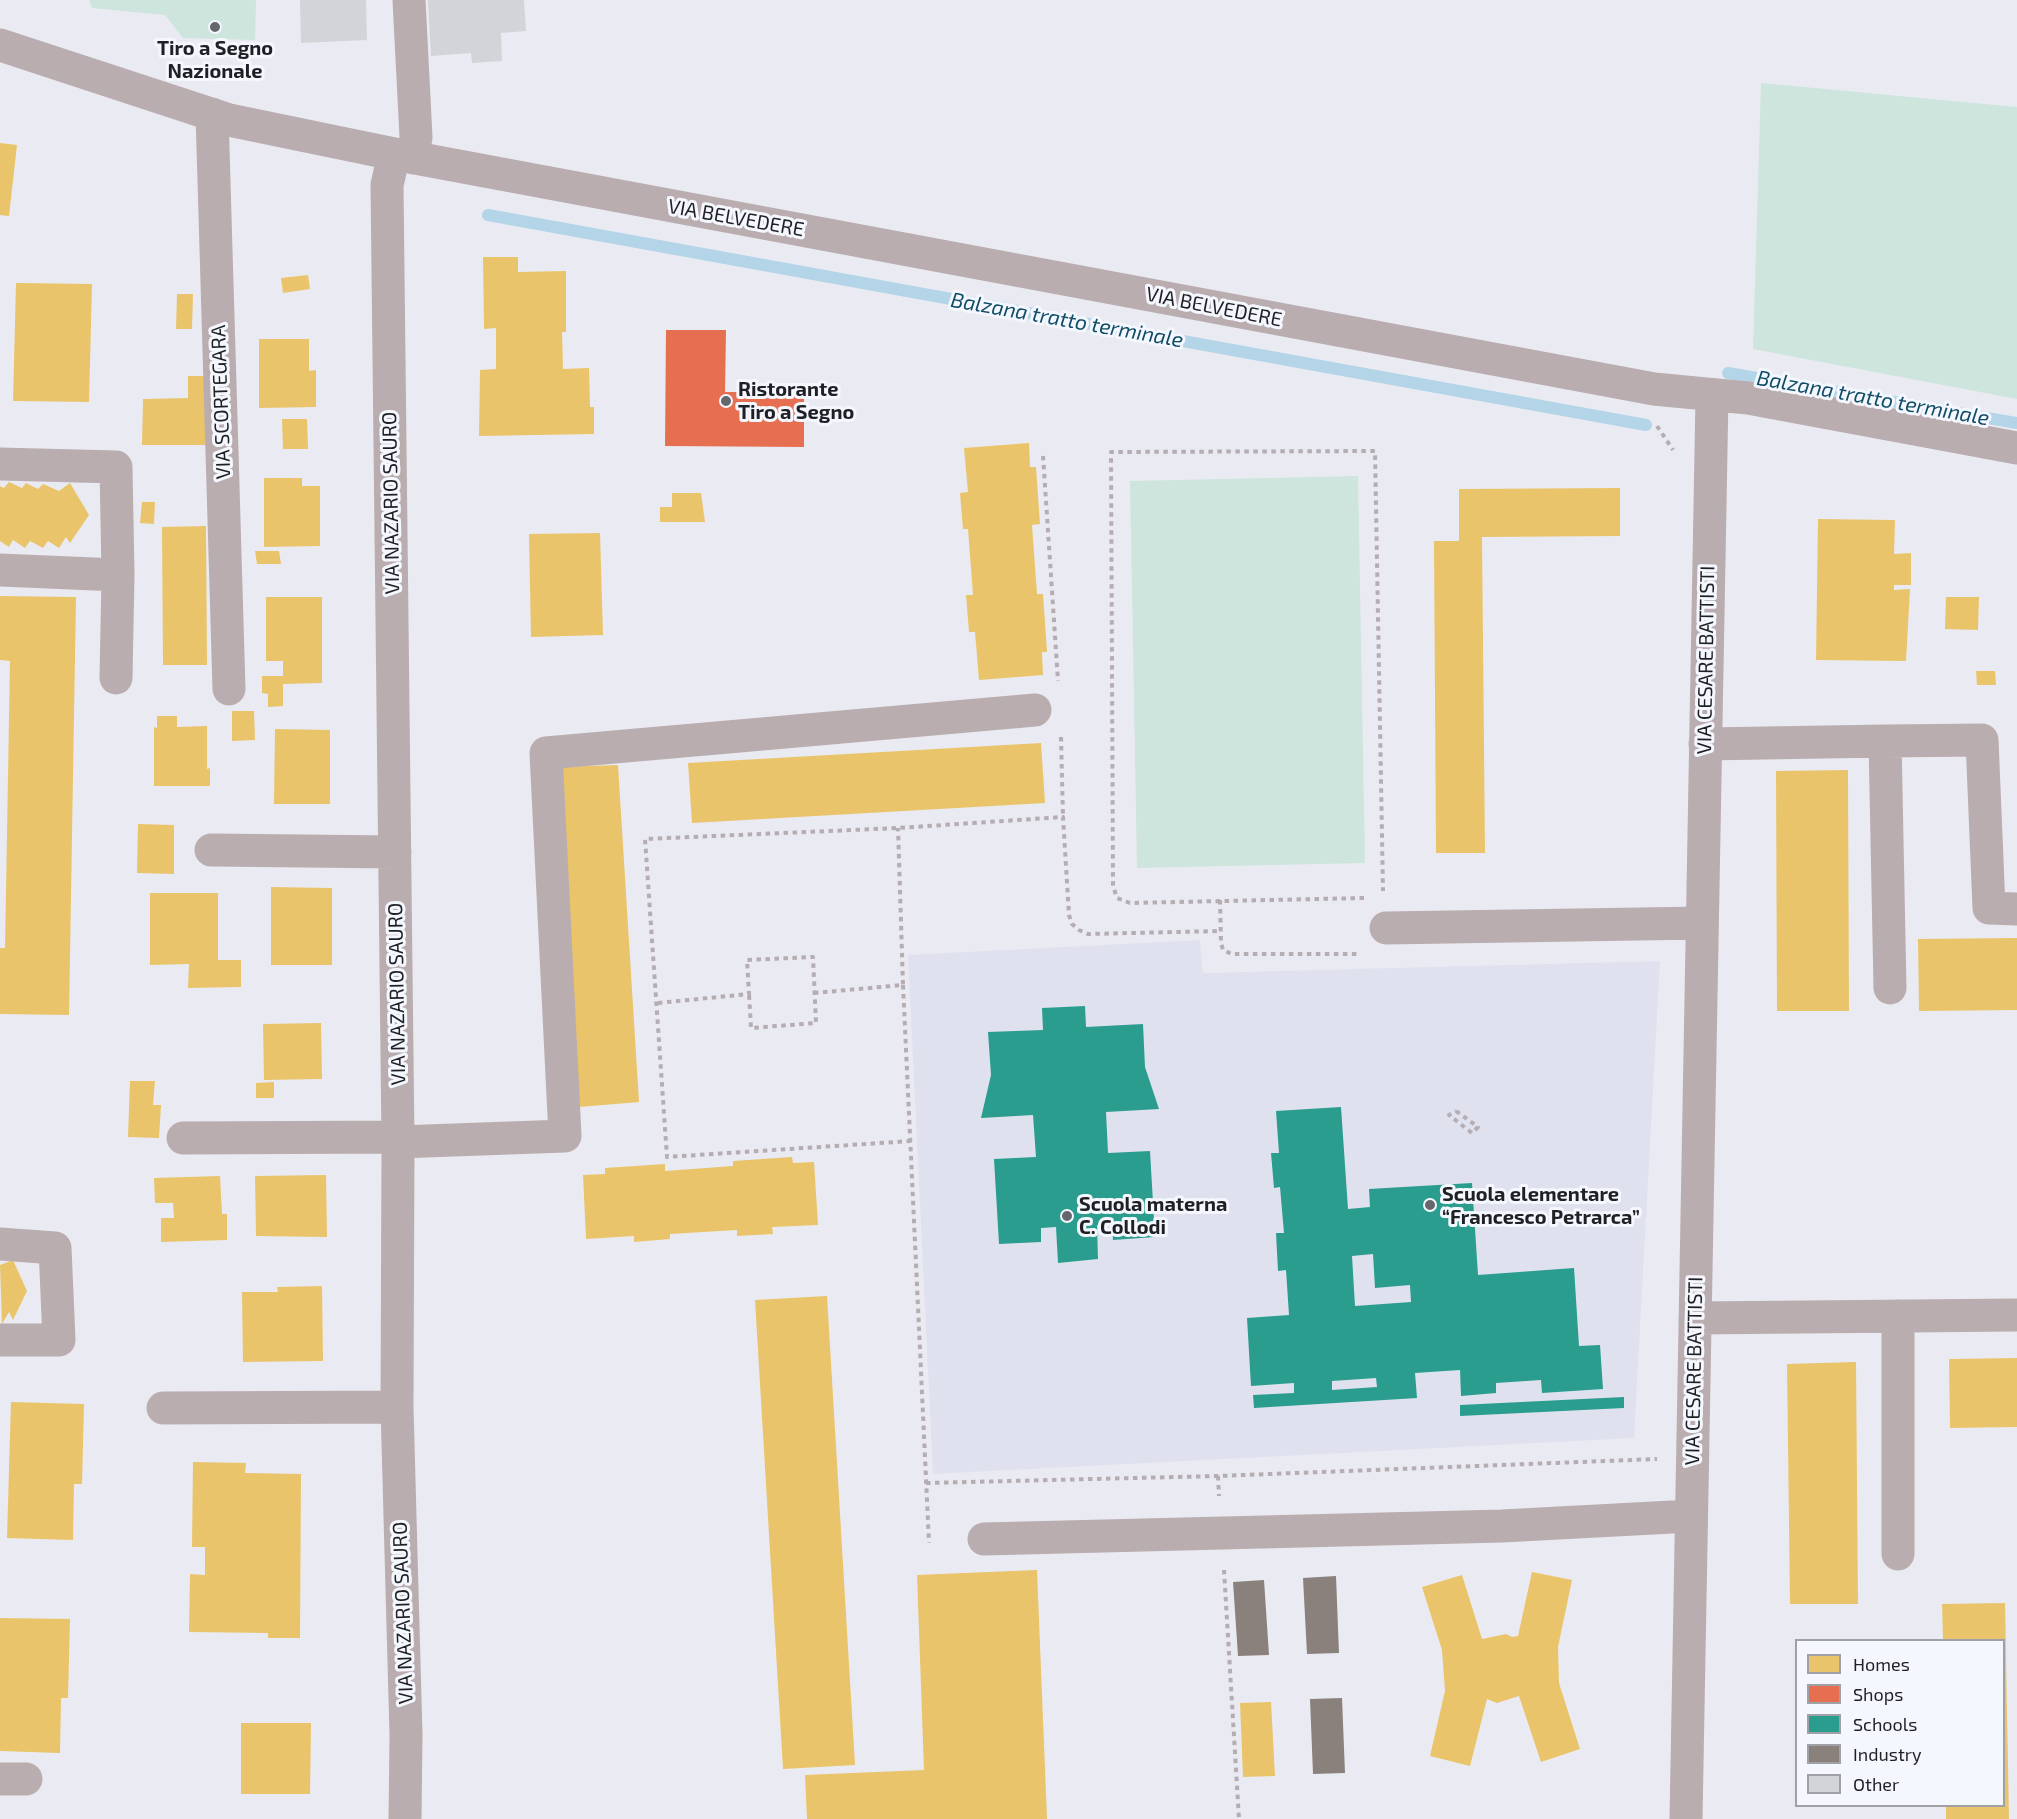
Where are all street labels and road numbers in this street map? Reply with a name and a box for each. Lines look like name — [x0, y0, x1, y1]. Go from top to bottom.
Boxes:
street label: VIA BELVEDERE — [666, 194, 806, 242]
street label: VIA BELVEDERE — [1144, 282, 1284, 332]
street label: VIA SCORTEGARA — [206, 324, 236, 480]
street label: VIA NAZARIO SAURO — [377, 411, 405, 595]
street label: VIA CESARE BATTISTI — [1692, 565, 1720, 755]
street label: VIA NAZARIO SAURO — [383, 902, 411, 1086]
street label: VIA CESARE BATTISTI — [1680, 1276, 1708, 1466]
street label: VIA NAZARIO SAURO — [388, 1521, 418, 1705]

